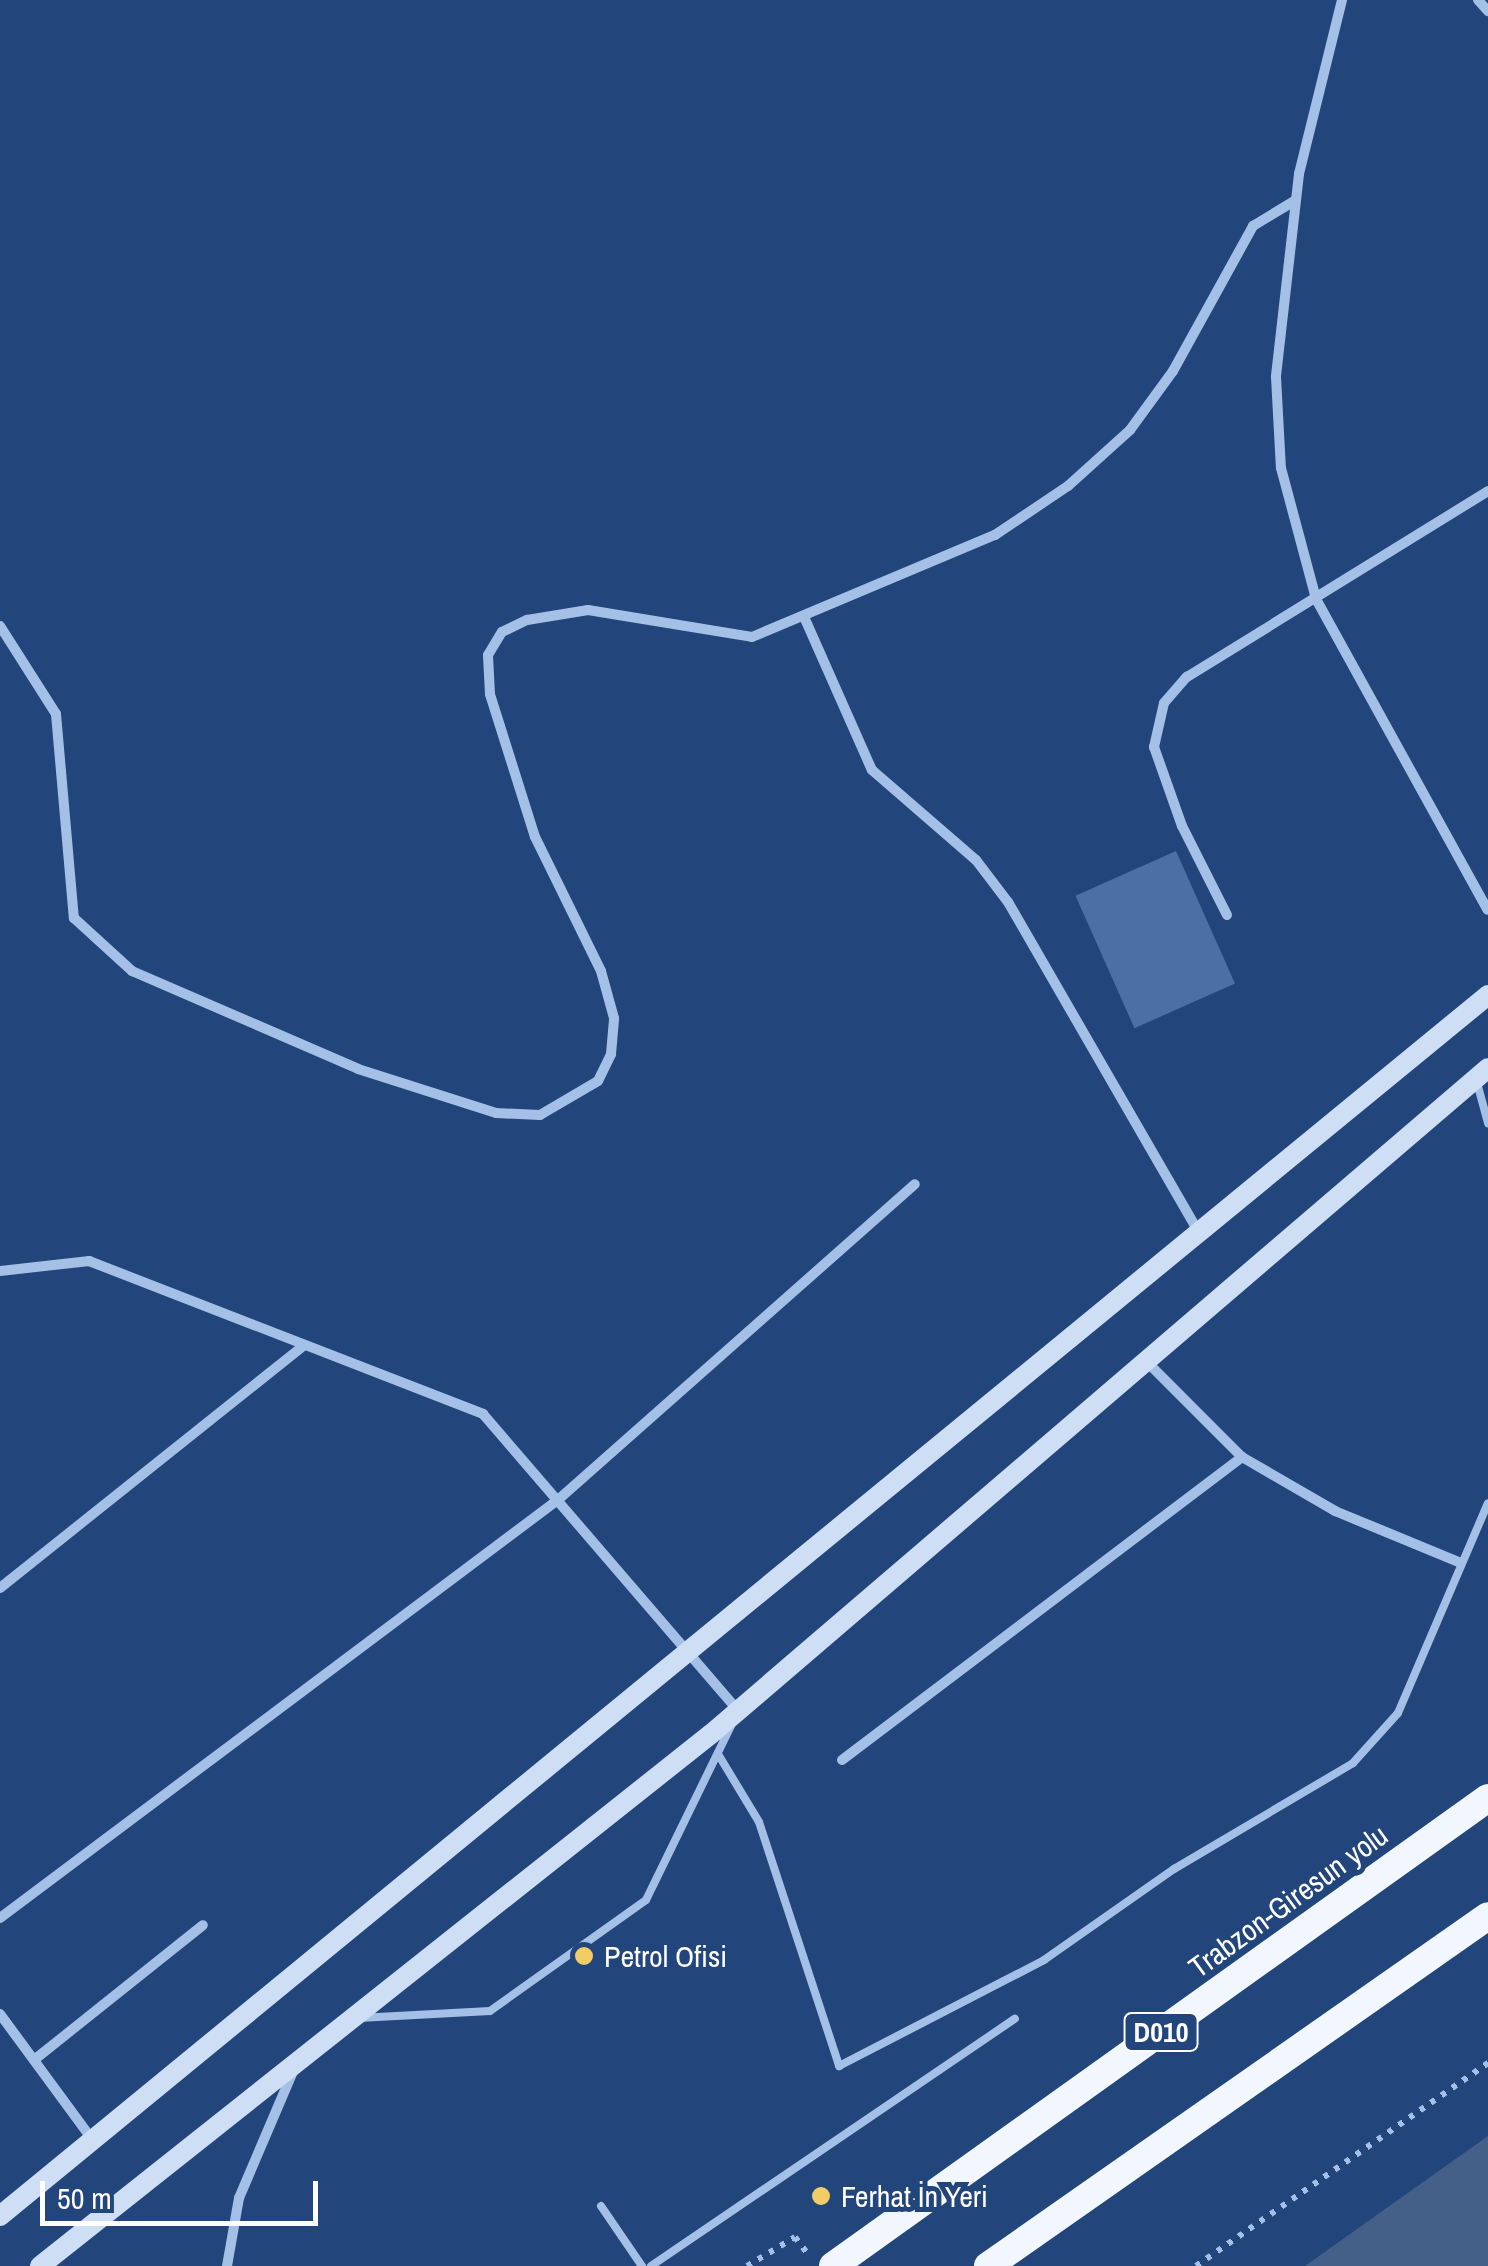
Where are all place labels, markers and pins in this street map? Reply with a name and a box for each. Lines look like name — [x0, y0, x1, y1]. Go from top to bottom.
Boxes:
place label: Petrol Ofisi — [604, 1938, 727, 1974]
marker: Petrol Ofisi — [573, 1945, 595, 1967]
place label: Ferhat İn Yeri — [841, 2178, 988, 2214]
marker: Ferhat İn Yeri — [810, 2185, 832, 2207]

